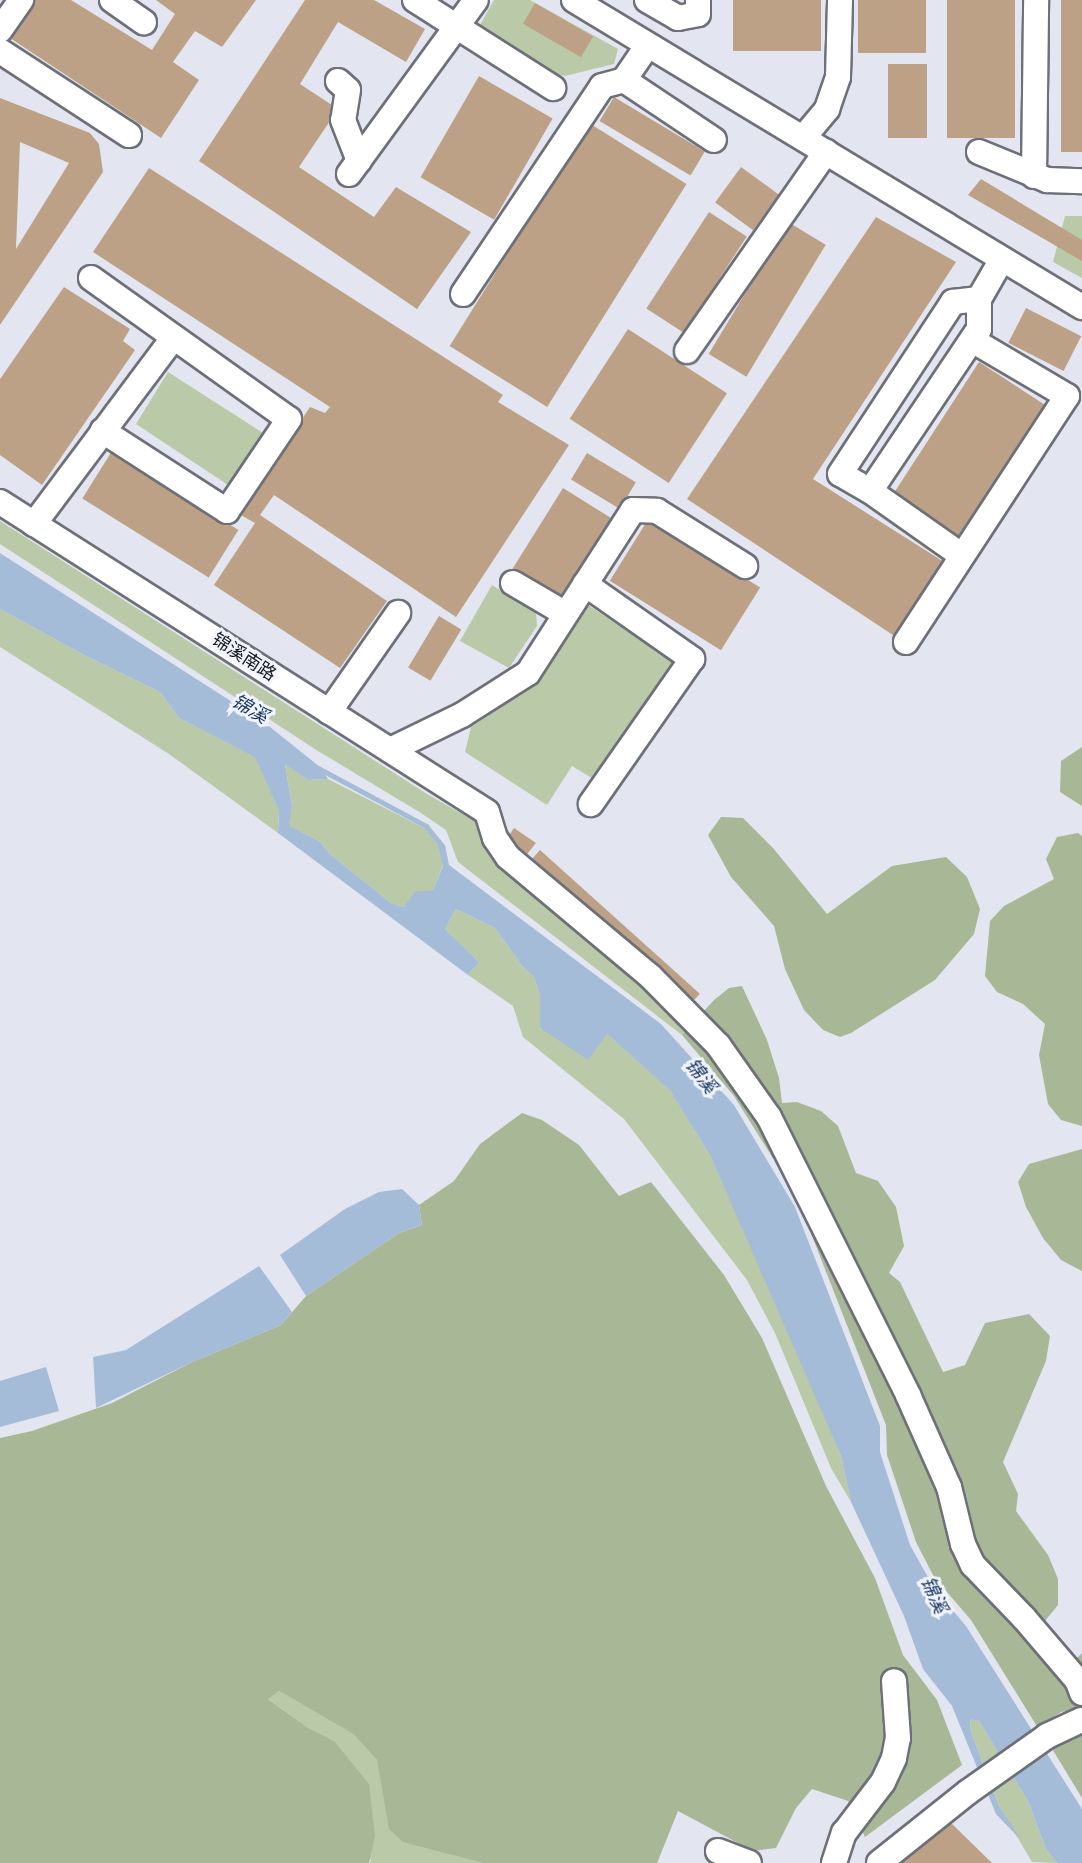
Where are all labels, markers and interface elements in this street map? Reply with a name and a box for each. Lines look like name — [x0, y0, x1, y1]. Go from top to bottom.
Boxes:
street label: 锦溪南路 — [208, 628, 280, 686]
water label: 锦溪 — [228, 690, 272, 728]
water label: 锦溪 — [680, 1054, 722, 1098]
water label: 锦溪 — [916, 1573, 952, 1617]

